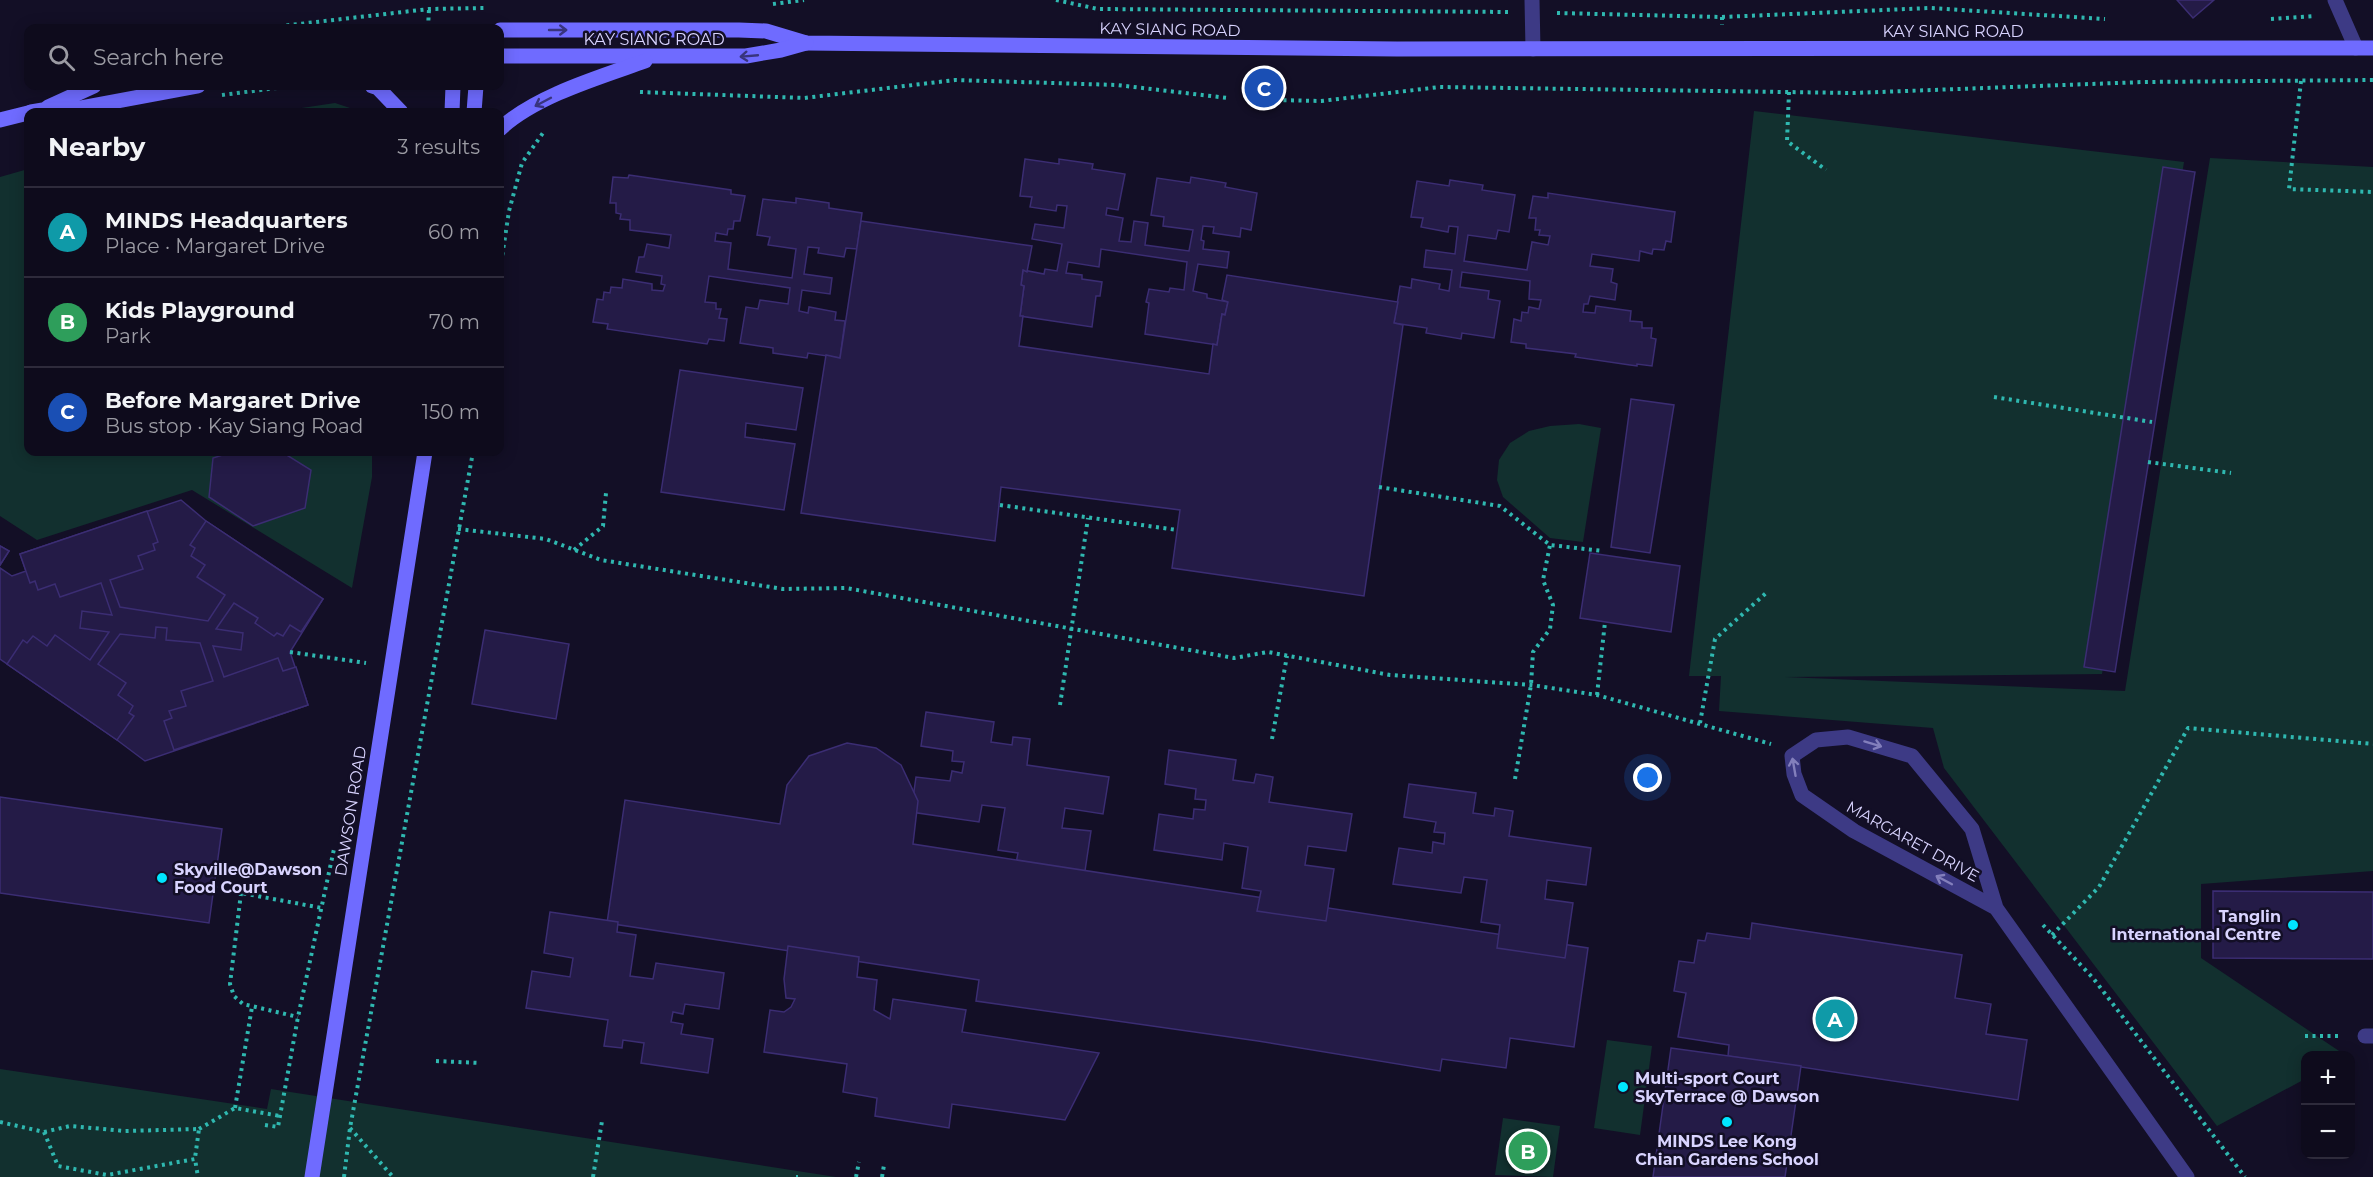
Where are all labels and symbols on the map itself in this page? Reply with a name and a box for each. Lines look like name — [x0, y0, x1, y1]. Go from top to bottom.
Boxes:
street label: KAY SIANG ROAD — [1099, 19, 1241, 40]
street label: KAY SIANG ROAD — [1882, 22, 2024, 41]
one-way arrow — [547, 24, 567, 36]
street label: KAY SIANG ROAD — [583, 30, 725, 49]
one-way arrow — [740, 51, 760, 62]
pin: C — [1244, 66, 1284, 110]
one-way arrow — [535, 97, 553, 108]
one-way arrow — [1863, 739, 1882, 750]
street label: DAWSON ROAD — [331, 745, 370, 877]
one-way arrow — [1788, 758, 1799, 778]
your location — [1633, 763, 1662, 792]
street label: MARGARET DRIVE — [1843, 797, 1982, 886]
place label: Skyville@Dawson Food Court — [174, 860, 322, 897]
marker: Skyville@Dawson Food Court — [155, 871, 169, 885]
one-way arrow — [1936, 874, 1954, 885]
place label: Tanglin International Centre — [2111, 907, 2281, 944]
marker: Tanglin International Centre — [2286, 918, 2300, 932]
pin: A — [1816, 996, 1854, 1042]
place label: Multi-sport Court SkyTerrace @ Dawson — [1635, 1069, 1820, 1106]
marker: Multi-sport Court SkyTerrace @ Dawson — [1616, 1080, 1630, 1094]
marker: MINDS Lee Kong Chian Gardens School — [1720, 1115, 1734, 1129]
pin: B — [1508, 1128, 1547, 1174]
place label: MINDS Lee Kong Chian Gardens School — [1635, 1132, 1819, 1169]

